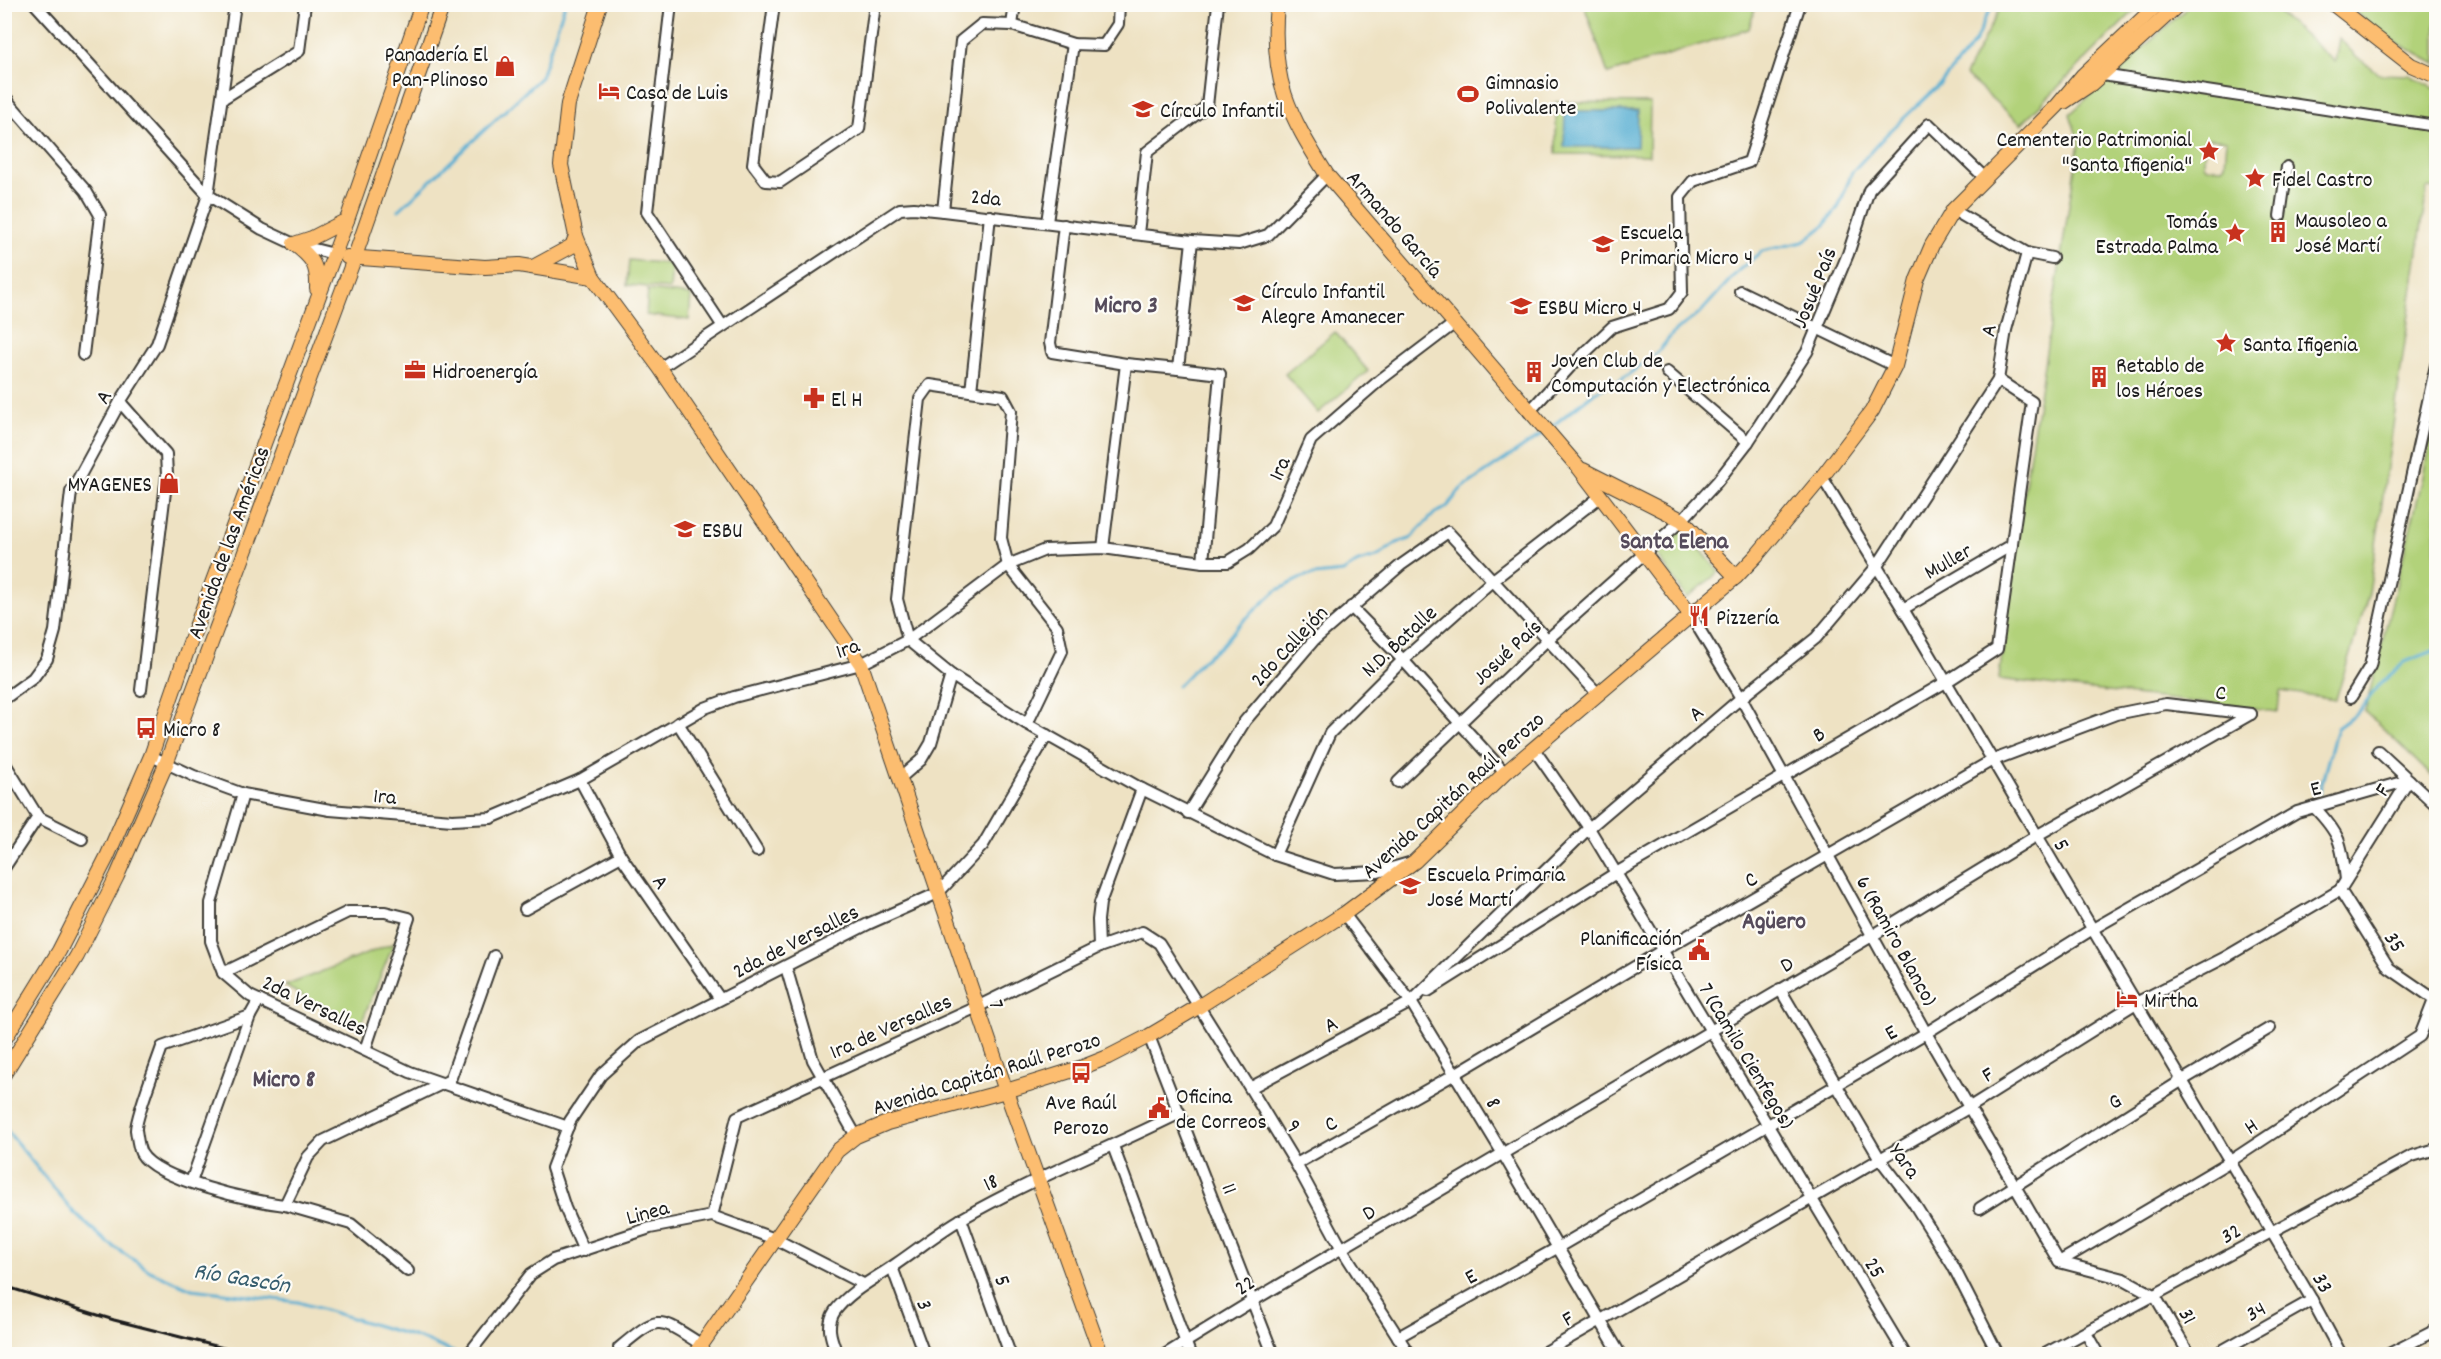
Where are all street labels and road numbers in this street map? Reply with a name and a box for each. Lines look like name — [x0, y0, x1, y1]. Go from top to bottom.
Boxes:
street label: Armando García — [1338, 165, 1449, 286]
street label: 2da — [969, 182, 1003, 217]
street label: Josué País — [1786, 243, 1846, 333]
street label: A — [1974, 322, 2007, 340]
street label: A — [89, 385, 121, 411]
street label: Avenida de las Américas — [181, 443, 280, 644]
street label: 1ra — [1262, 452, 1300, 486]
street label: Muller — [1919, 537, 1979, 589]
street label: N.D. Batalle — [1355, 599, 1445, 686]
street label: 2do Callejón — [1245, 600, 1337, 695]
street label: Josué País — [1467, 613, 1550, 694]
street label: 1ra — [832, 632, 865, 669]
street label: C — [2213, 678, 2228, 711]
street label: A — [1683, 699, 1712, 730]
street label: Avenida Capitán Raúl Perozo — [1356, 706, 1553, 887]
street label: B — [1807, 720, 1832, 752]
street label: E — [2307, 774, 2325, 807]
street label: F — [2368, 778, 2400, 803]
street label: 1ra — [372, 782, 398, 815]
street label: 5 — [2044, 833, 2076, 858]
street label: C — [1739, 865, 1764, 897]
street label: A — [643, 869, 675, 897]
street label: 6 (Ramiro Blanco) — [1846, 871, 1944, 1013]
street label: 2da de Versalles — [728, 898, 865, 988]
street label: 35 — [2375, 926, 2412, 960]
street label: D — [1775, 950, 1800, 982]
street label: 2da Versalles — [256, 969, 371, 1046]
street label: 7 (Camilo Cienfegos) — [1689, 978, 1801, 1136]
street label: 1ra de Versalles — [825, 987, 957, 1069]
street label: 7 — [979, 996, 1011, 1014]
street label: A — [1319, 1010, 1344, 1043]
street label: E — [1880, 1018, 1904, 1050]
street label: Avenida Capitán Raúl Perozo — [869, 1026, 1105, 1125]
street label: F — [1976, 1060, 2001, 1092]
street label: G — [2103, 1087, 2129, 1119]
street label: 8 — [1476, 1092, 1508, 1116]
street label: C — [1319, 1109, 1344, 1141]
street label: H — [2239, 1112, 2265, 1144]
street label: 9 — [1276, 1115, 1308, 1139]
street label: Yara — [1880, 1138, 1927, 1187]
street label: 18 — [978, 1167, 1005, 1201]
street label: 11 — [1212, 1179, 1244, 1200]
street label: Linea — [623, 1194, 673, 1235]
street label: D — [1357, 1198, 1383, 1230]
street label: 32 — [2216, 1217, 2248, 1253]
street label: 25 — [1855, 1252, 1891, 1285]
street label: E — [1460, 1262, 1484, 1294]
street label: 33 — [2303, 1268, 2339, 1300]
street label: 22 — [1230, 1269, 1262, 1305]
street label: 5 — [984, 1271, 1017, 1291]
street label: 3 — [906, 1295, 939, 1315]
street label: 34 — [2241, 1295, 2272, 1331]
street label: 31 — [2169, 1303, 2203, 1331]
street label: F — [1557, 1304, 1581, 1336]

